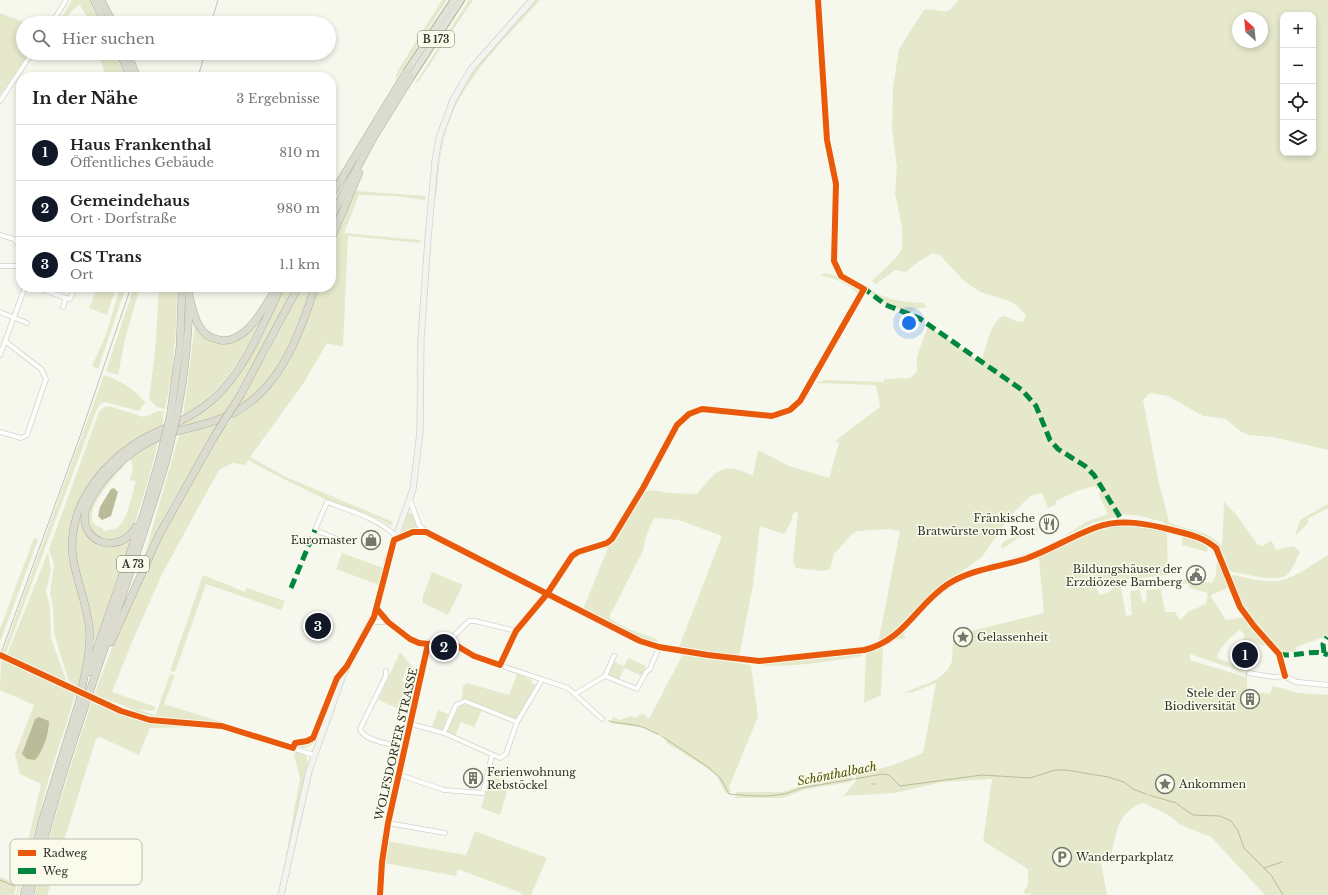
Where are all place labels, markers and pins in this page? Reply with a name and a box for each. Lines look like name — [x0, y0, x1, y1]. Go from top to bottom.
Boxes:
place label: Fränkische Bratwürste vom Rost — [917, 511, 1036, 538]
restaurant icon: Fränkische Bratwürste vom Rost — [1038, 513, 1060, 535]
shop icon: Euromaster — [360, 529, 382, 551]
place label: Euromaster — [291, 533, 358, 547]
place label: Bildungshäuser der Erzdiözese Bamberg — [1066, 562, 1183, 589]
public building icon: Bildungshäuser der Erzdiözese Bamberg — [1185, 564, 1207, 586]
pin: 3 — [305, 611, 331, 641]
place icon: Gelassenheit — [952, 626, 974, 648]
place label: Gelassenheit — [977, 630, 1049, 644]
pin: 2 — [431, 632, 457, 662]
pin: 1 — [1232, 640, 1258, 670]
place label: Stele der Biodiversität — [1164, 686, 1237, 713]
building icon: Stele der Biodiversität — [1239, 688, 1261, 710]
place label: Ferienwohnung Rebstöckel — [487, 765, 576, 792]
building icon: Ferienwohnung Rebstöckel — [462, 767, 484, 789]
place icon: Ankommen — [1154, 773, 1176, 795]
place label: Ankommen — [1178, 777, 1247, 791]
parking icon: Wanderparkplatz — [1051, 846, 1073, 868]
place label: Wanderparkplatz — [1075, 850, 1174, 864]

